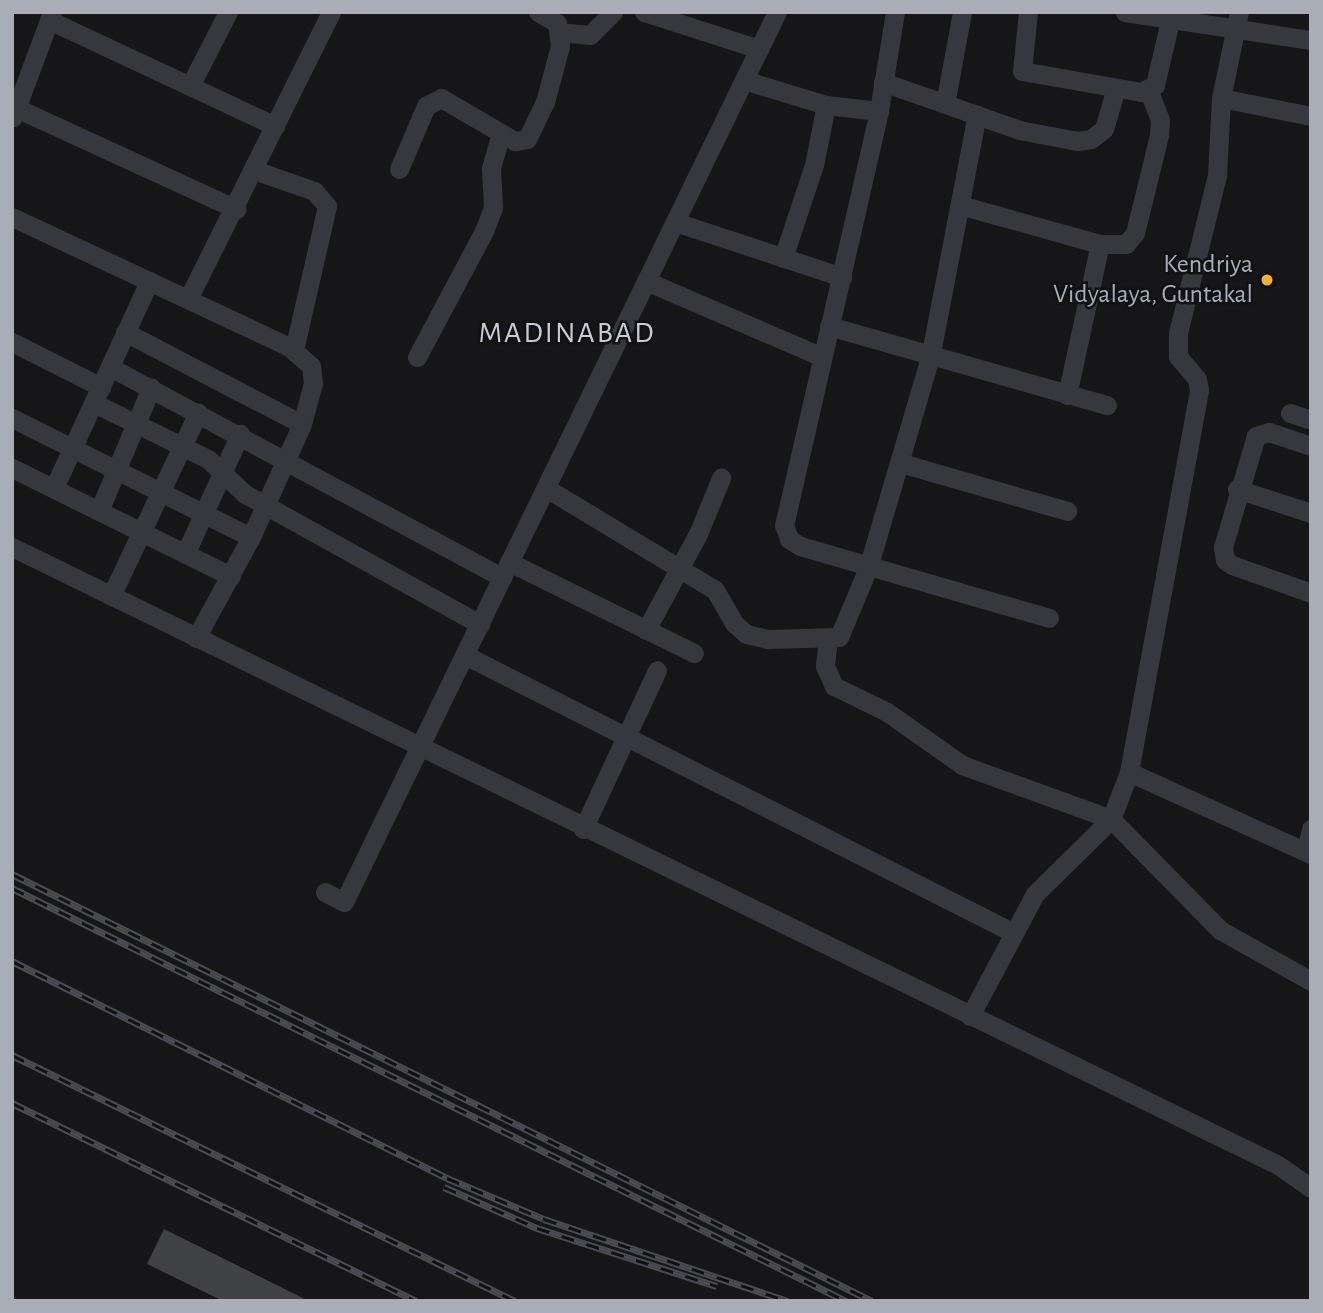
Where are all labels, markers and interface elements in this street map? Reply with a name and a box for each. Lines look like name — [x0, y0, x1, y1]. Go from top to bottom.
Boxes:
place label: Kendriya Vidyalaya, Guntakal — [1053, 249, 1253, 310]
marker: Kendriya Vidyalaya, Guntakal — [1259, 272, 1275, 288]
district label: MADINABAD — [480, 315, 654, 351]

